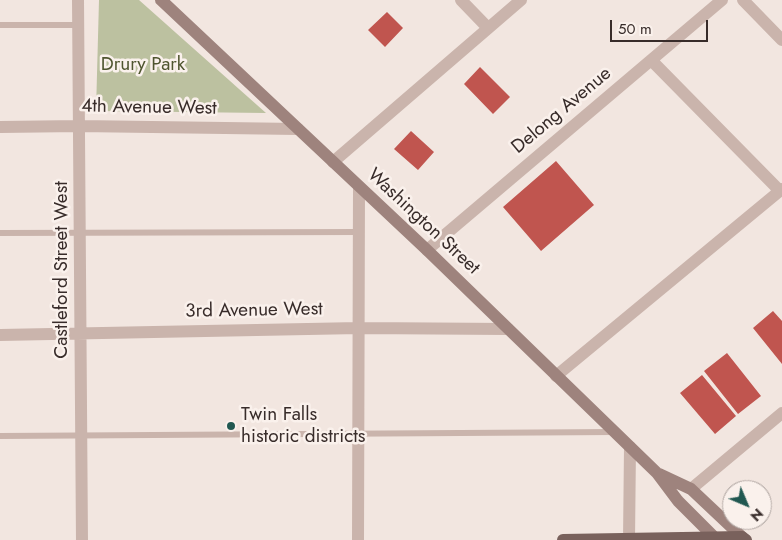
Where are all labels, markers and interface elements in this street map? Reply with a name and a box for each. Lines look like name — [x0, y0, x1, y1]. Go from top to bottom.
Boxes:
scale bar — [612, 10, 710, 42]
text: 50 m — [618, 18, 652, 40]
park label: Drury Park — [101, 54, 185, 76]
street label: Delong Avenue — [508, 63, 616, 159]
street label: 4th Avenue West — [81, 95, 217, 121]
street label: Washington Street — [362, 164, 484, 280]
street label: Castleford Street West — [51, 181, 73, 359]
street label: 3rd Avenue West — [185, 298, 323, 324]
place label: Twin Falls historic districts — [241, 404, 365, 448]
marker: Twin Falls historic districts — [225, 420, 237, 432]
north arrow — [722, 480, 772, 530]
text: N — [746, 504, 768, 526]

